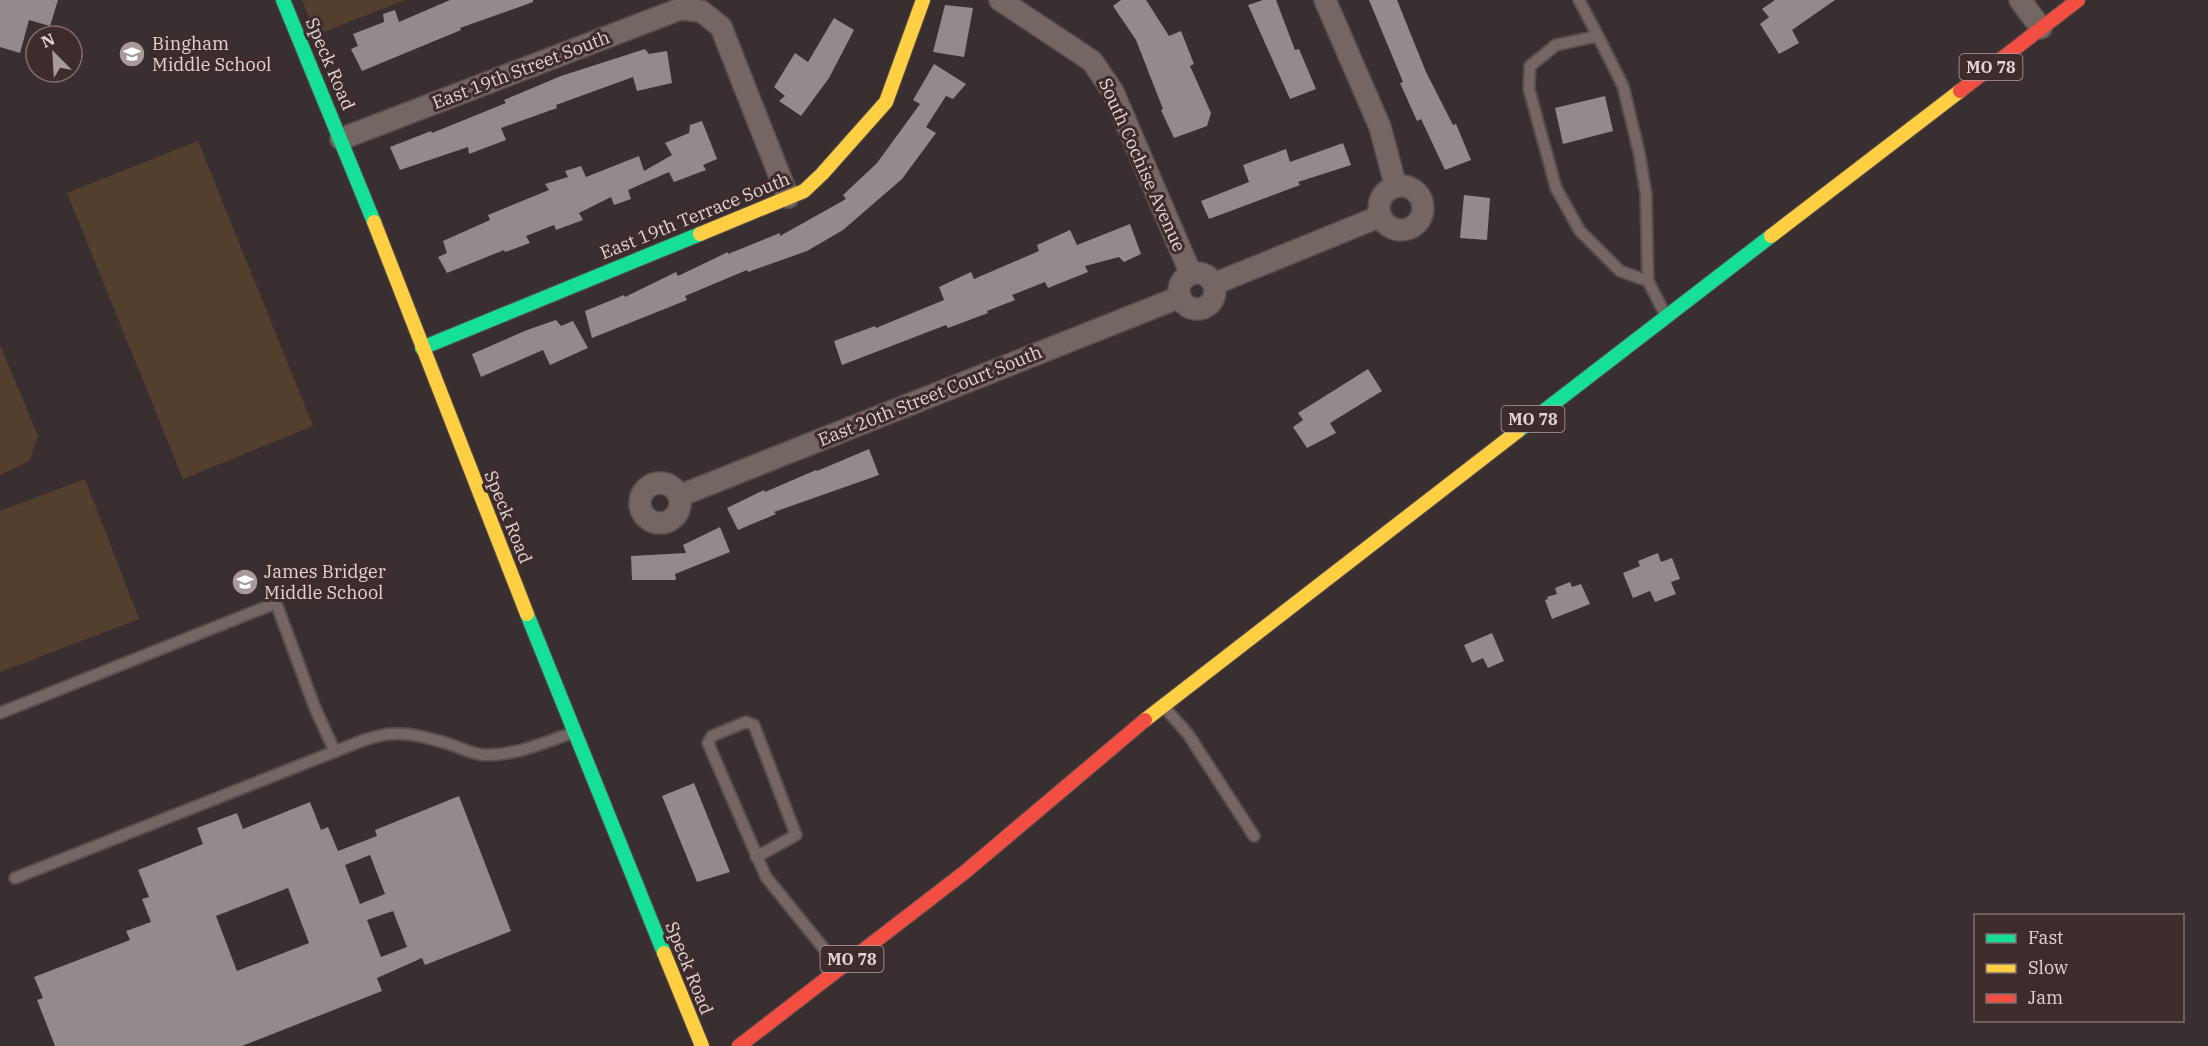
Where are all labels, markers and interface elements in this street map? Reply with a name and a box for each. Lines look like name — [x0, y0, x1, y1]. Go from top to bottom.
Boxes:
street label: Speck Road — [301, 14, 360, 114]
north arrow — [24, 24, 84, 84]
street label: East 19th Street South — [429, 25, 613, 114]
text: N — [38, 29, 58, 52]
place label: Bingham Middle School — [152, 32, 271, 76]
school or university icon: Bingham Middle School — [117, 39, 147, 69]
road number: MO 78 — [1960, 54, 2022, 80]
street label: South Cochise Avenue — [1094, 74, 1191, 255]
street label: East 19th Terrace South — [597, 167, 793, 264]
street label: East 20th Street Court South — [814, 340, 1045, 451]
road number: MO 78 — [1502, 406, 1564, 432]
street label: Speck Road — [479, 467, 538, 567]
place label: James Bridger Middle School — [264, 560, 386, 604]
school or university icon: James Bridger Middle School — [230, 567, 260, 597]
legend — [1974, 914, 2184, 1022]
street label: Speck Road — [660, 918, 719, 1018]
text: Fast — [2028, 926, 2063, 949]
road number: MO 78 — [820, 946, 884, 972]
text: Slow — [2028, 956, 2068, 979]
text: Jam — [2028, 986, 2063, 1009]

